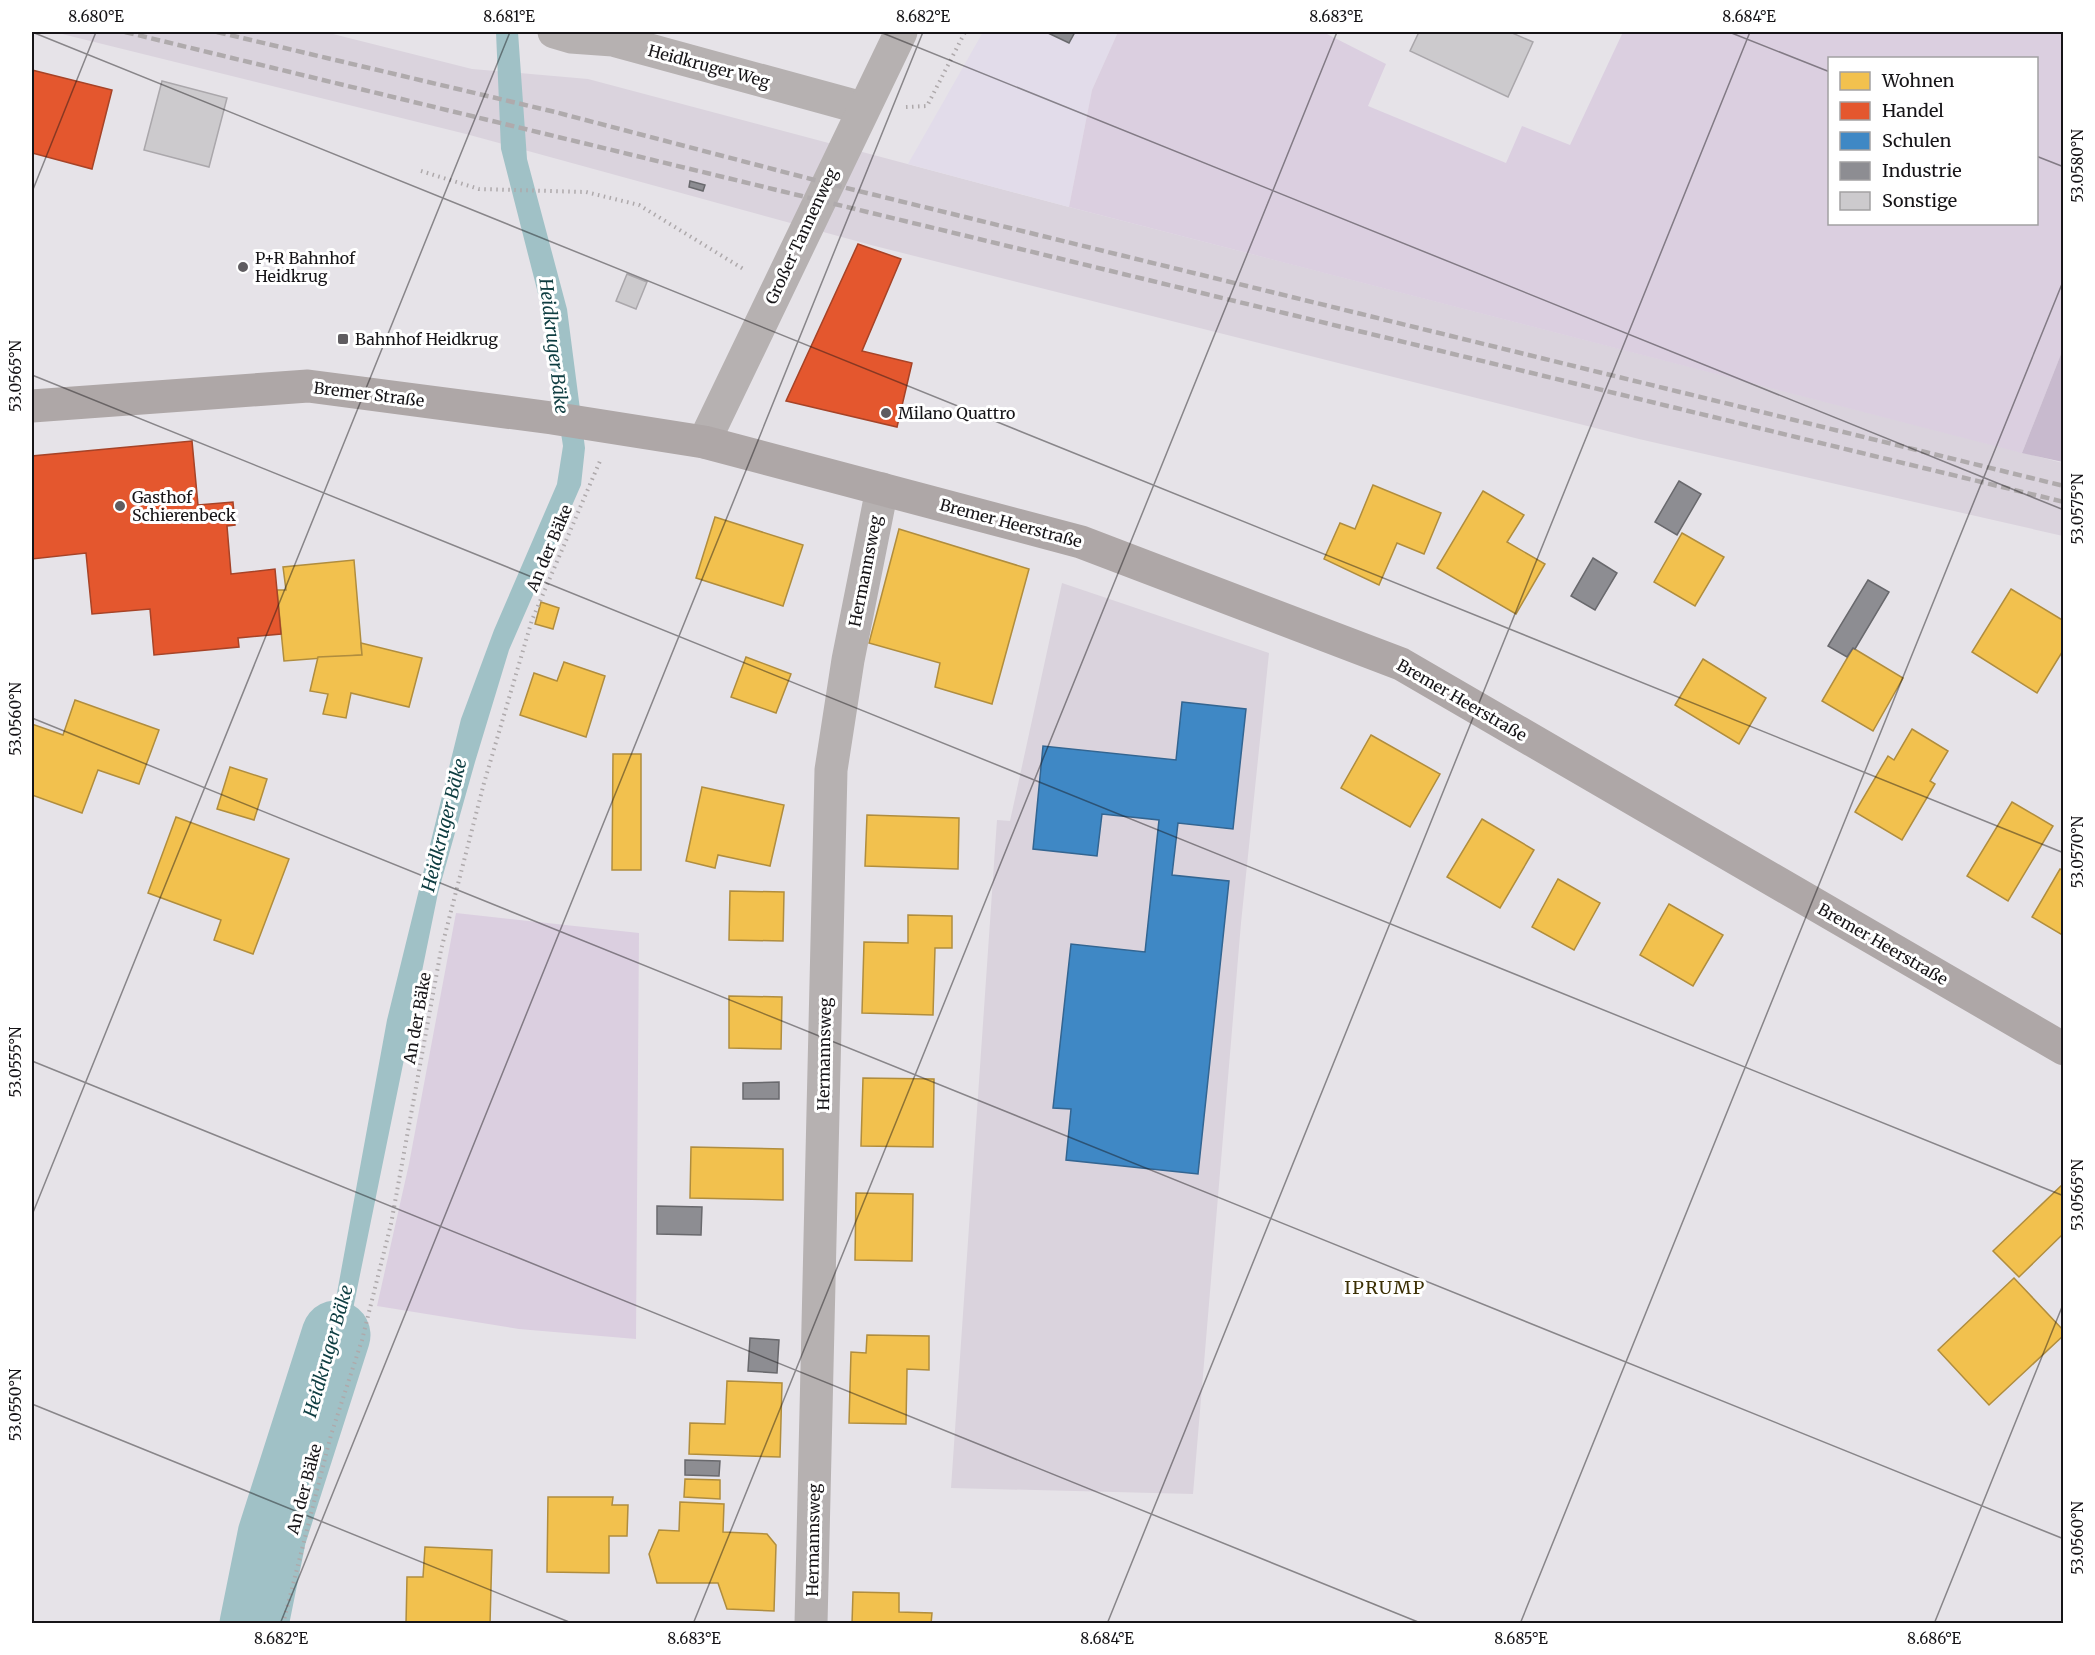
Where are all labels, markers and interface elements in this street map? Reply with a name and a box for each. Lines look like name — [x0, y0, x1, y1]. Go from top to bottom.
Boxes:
text: 8.680°E — [68, 7, 124, 26]
text: 8.681°E — [483, 7, 535, 26]
text: 8.682°E — [896, 7, 951, 26]
text: 8.683°E — [1309, 7, 1363, 26]
text: 8.684°E — [1722, 7, 1776, 26]
street label: Heidkruger Weg — [646, 40, 772, 92]
legend — [1828, 57, 2038, 225]
text: Wohnen — [1881, 69, 1955, 92]
text: Handel — [1882, 99, 1944, 122]
text: Schulen — [1882, 129, 1951, 152]
text: 53.0580°N — [2068, 129, 2087, 203]
text: Industrie — [1882, 159, 1962, 182]
street label: Großer Tannenweg — [761, 164, 841, 307]
text: Sonstige — [1882, 189, 1957, 212]
place label: P+R Bahnhof Heidkrug — [255, 248, 356, 286]
marker: P+R Bahnhof Heidkrug — [236, 260, 250, 274]
water label: Heidkruger Bäke — [534, 276, 574, 415]
place label: Bahnhof Heidkrug — [355, 329, 498, 349]
marker: Bahnhof Heidkrug — [336, 332, 350, 346]
text: 53.0565°N — [6, 340, 25, 412]
street label: Bremer Straße — [313, 377, 425, 411]
place label: Milano Quattro — [898, 403, 1015, 423]
marker: Milano Quattro — [879, 406, 893, 420]
text: 53.0575°N — [2068, 473, 2087, 545]
place label: Gasthof Schierenbeck — [132, 487, 237, 525]
street label: Bremer Heerstraße — [938, 494, 1084, 552]
marker: Gasthof Schierenbeck — [113, 499, 127, 513]
street label: An der Bäke — [521, 501, 576, 595]
street label: Hermannsweg — [844, 513, 886, 628]
street label: Bremer Heerstraße — [1394, 655, 1530, 745]
text: 53.0560°N — [6, 682, 25, 756]
water label: Heidkruger Bäke — [416, 756, 472, 895]
text: 53.0570°N — [2068, 815, 2087, 888]
street label: Bremer Heerstraße — [1815, 899, 1951, 989]
street label: An der Bäke — [399, 971, 435, 1066]
street label: Hermannsweg — [813, 997, 835, 1111]
text: 53.0555°N — [6, 1026, 25, 1097]
text: 53.0565°N — [2068, 1159, 2087, 1231]
district label: IPRUMP — [1344, 1276, 1426, 1299]
water label: Heidkruger Bäke — [298, 1282, 358, 1421]
text: 53.0550°N — [6, 1368, 25, 1441]
street label: An der Bäke — [282, 1442, 326, 1537]
street label: Hermannsweg — [802, 1483, 824, 1597]
text: 53.0560°N — [2068, 1501, 2087, 1575]
text: 8.682°E — [254, 1629, 309, 1648]
text: 8.683°E — [667, 1629, 721, 1648]
text: 8.684°E — [1080, 1629, 1134, 1648]
text: 8.685°E — [1494, 1629, 1548, 1648]
text: 8.686°E — [1907, 1629, 1961, 1648]

